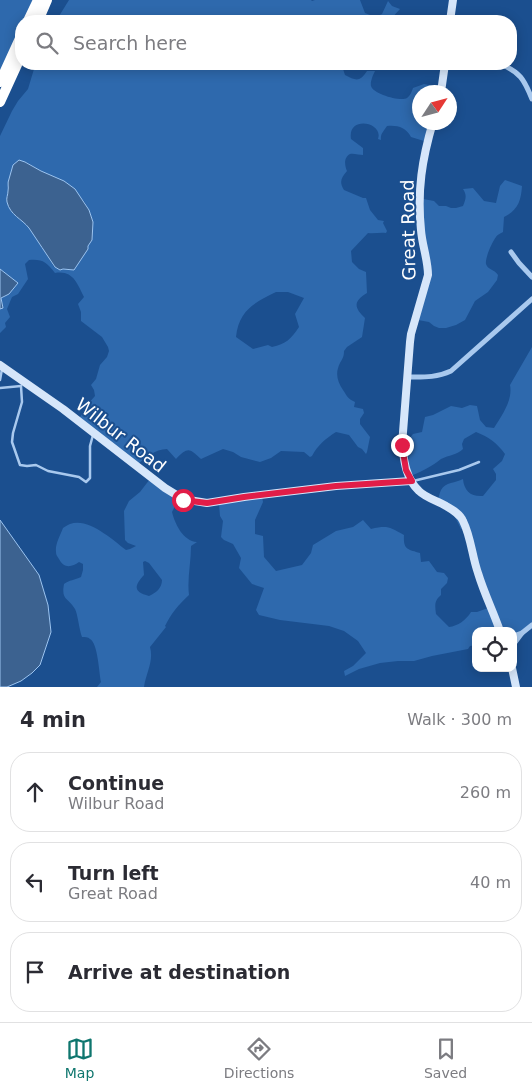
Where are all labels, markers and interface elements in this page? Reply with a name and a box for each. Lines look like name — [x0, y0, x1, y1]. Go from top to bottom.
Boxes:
search box — [15, 15, 517, 70]
icon: search — [33, 29, 61, 57]
text: Search here — [73, 32, 187, 54]
north arrow — [412, 85, 457, 130]
street label: Great Road — [397, 179, 419, 281]
street label: Wilbur Road — [72, 393, 170, 477]
route end — [391, 434, 414, 457]
route start — [172, 489, 195, 512]
map controls — [472, 627, 517, 672]
button: locate — [472, 627, 517, 672]
text: 4 min — [20, 708, 86, 732]
text: Walk · 300 m — [407, 710, 512, 729]
text: Continue — [68, 772, 164, 794]
icon: ahead — [21, 778, 49, 806]
text: 260 m — [460, 783, 511, 802]
text: Wilbur Road — [68, 794, 164, 813]
text: Turn left — [68, 862, 159, 884]
icon: left — [21, 868, 49, 896]
text: 40 m — [470, 873, 511, 892]
text: Great Road — [68, 884, 158, 903]
icon: arrive — [21, 958, 49, 986]
text: Arrive at destination — [68, 961, 290, 983]
tab: Map — [65, 1035, 94, 1081]
tab: Directions — [224, 1035, 294, 1081]
tab: Saved — [424, 1035, 467, 1081]

